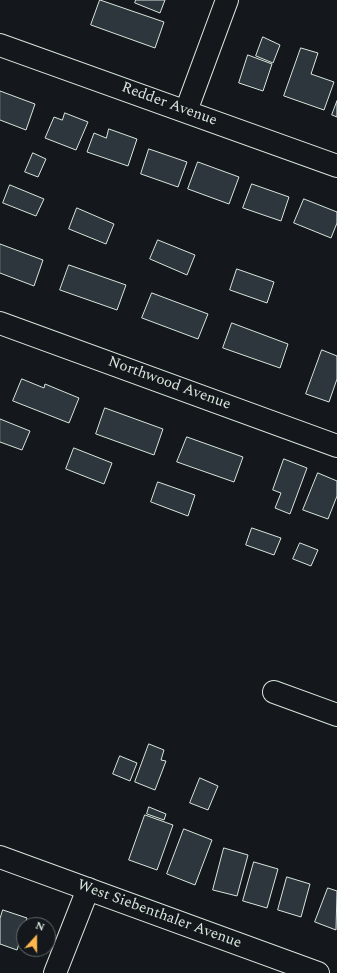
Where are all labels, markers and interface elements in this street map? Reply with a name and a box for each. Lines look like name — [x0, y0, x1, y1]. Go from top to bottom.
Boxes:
street label: Redder Avenue — [119, 79, 219, 131]
street label: Northwood Avenue — [105, 353, 233, 415]
street label: West Siebenthaler Avenue — [74, 877, 244, 953]
north arrow — [16, 917, 56, 957]
text: N — [33, 917, 47, 936]

